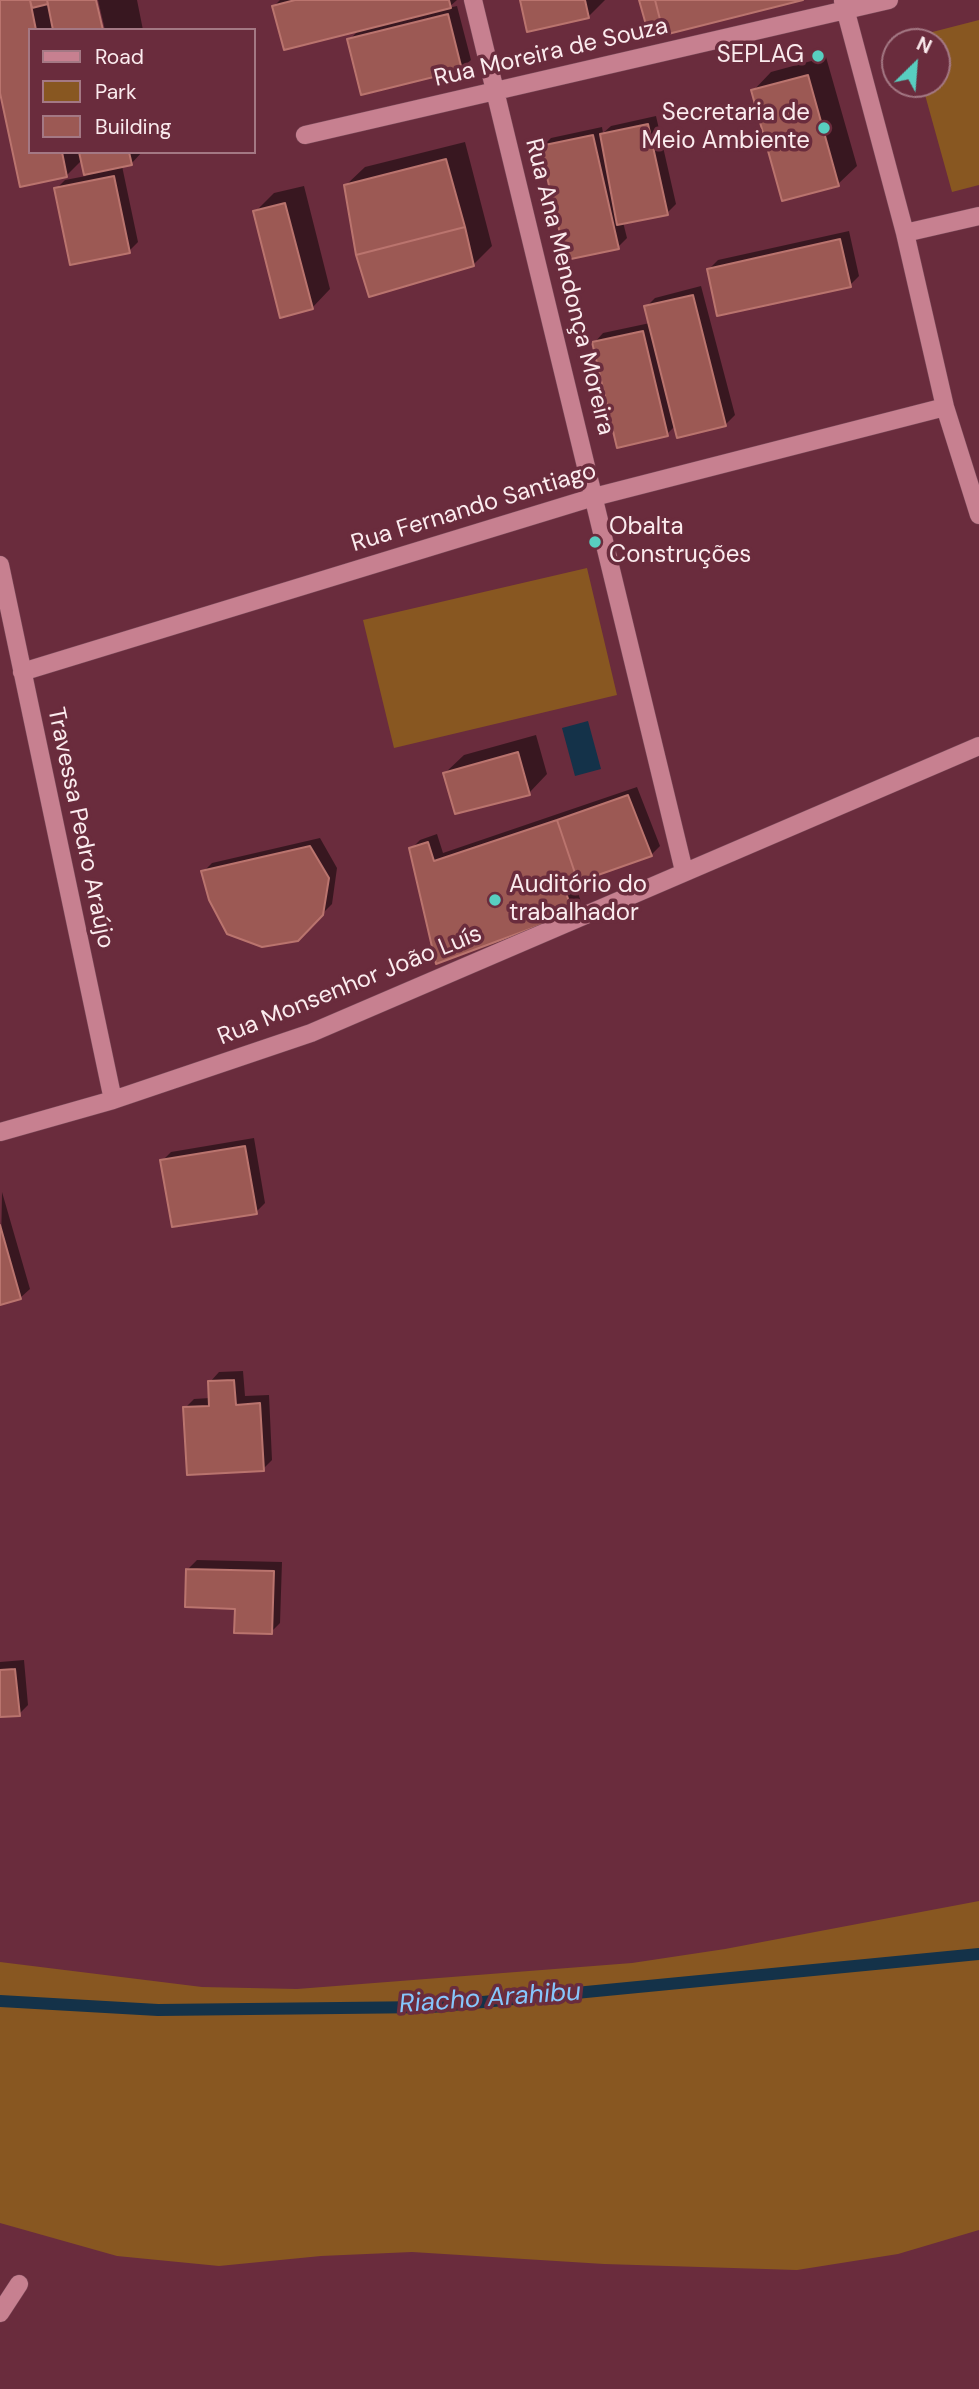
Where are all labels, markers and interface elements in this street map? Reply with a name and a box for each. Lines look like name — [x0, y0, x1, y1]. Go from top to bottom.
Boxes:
street label: Rua Moreira de Souza — [431, 12, 671, 94]
legend — [28, 28, 256, 154]
north arrow — [881, 28, 951, 98]
text: N — [913, 31, 936, 60]
place label: SEPLAG — [717, 42, 804, 70]
text: Road — [95, 43, 144, 71]
marker: SEPLAG — [810, 48, 826, 64]
text: Park — [95, 78, 136, 106]
place label: Secretaria de Meio Ambiente — [642, 100, 810, 156]
text: Building — [95, 113, 171, 141]
marker: Secretaria de Meio Ambiente — [816, 120, 832, 136]
street label: Rua Ana Mendonça Moreira — [518, 136, 620, 438]
street label: Rua Fernando Santiago — [348, 457, 600, 559]
place label: Obalta Construções — [609, 514, 751, 570]
marker: Obalta Construções — [587, 534, 603, 550]
street label: Travessa Pedro Araújo — [40, 705, 120, 951]
place label: Auditório do trabalhador — [509, 872, 647, 928]
marker: Auditório do trabalhador — [487, 892, 503, 908]
street label: Rua Monsenhor João Luís — [214, 920, 486, 1052]
water label: Riacho Arahibu — [398, 1977, 582, 2021]

